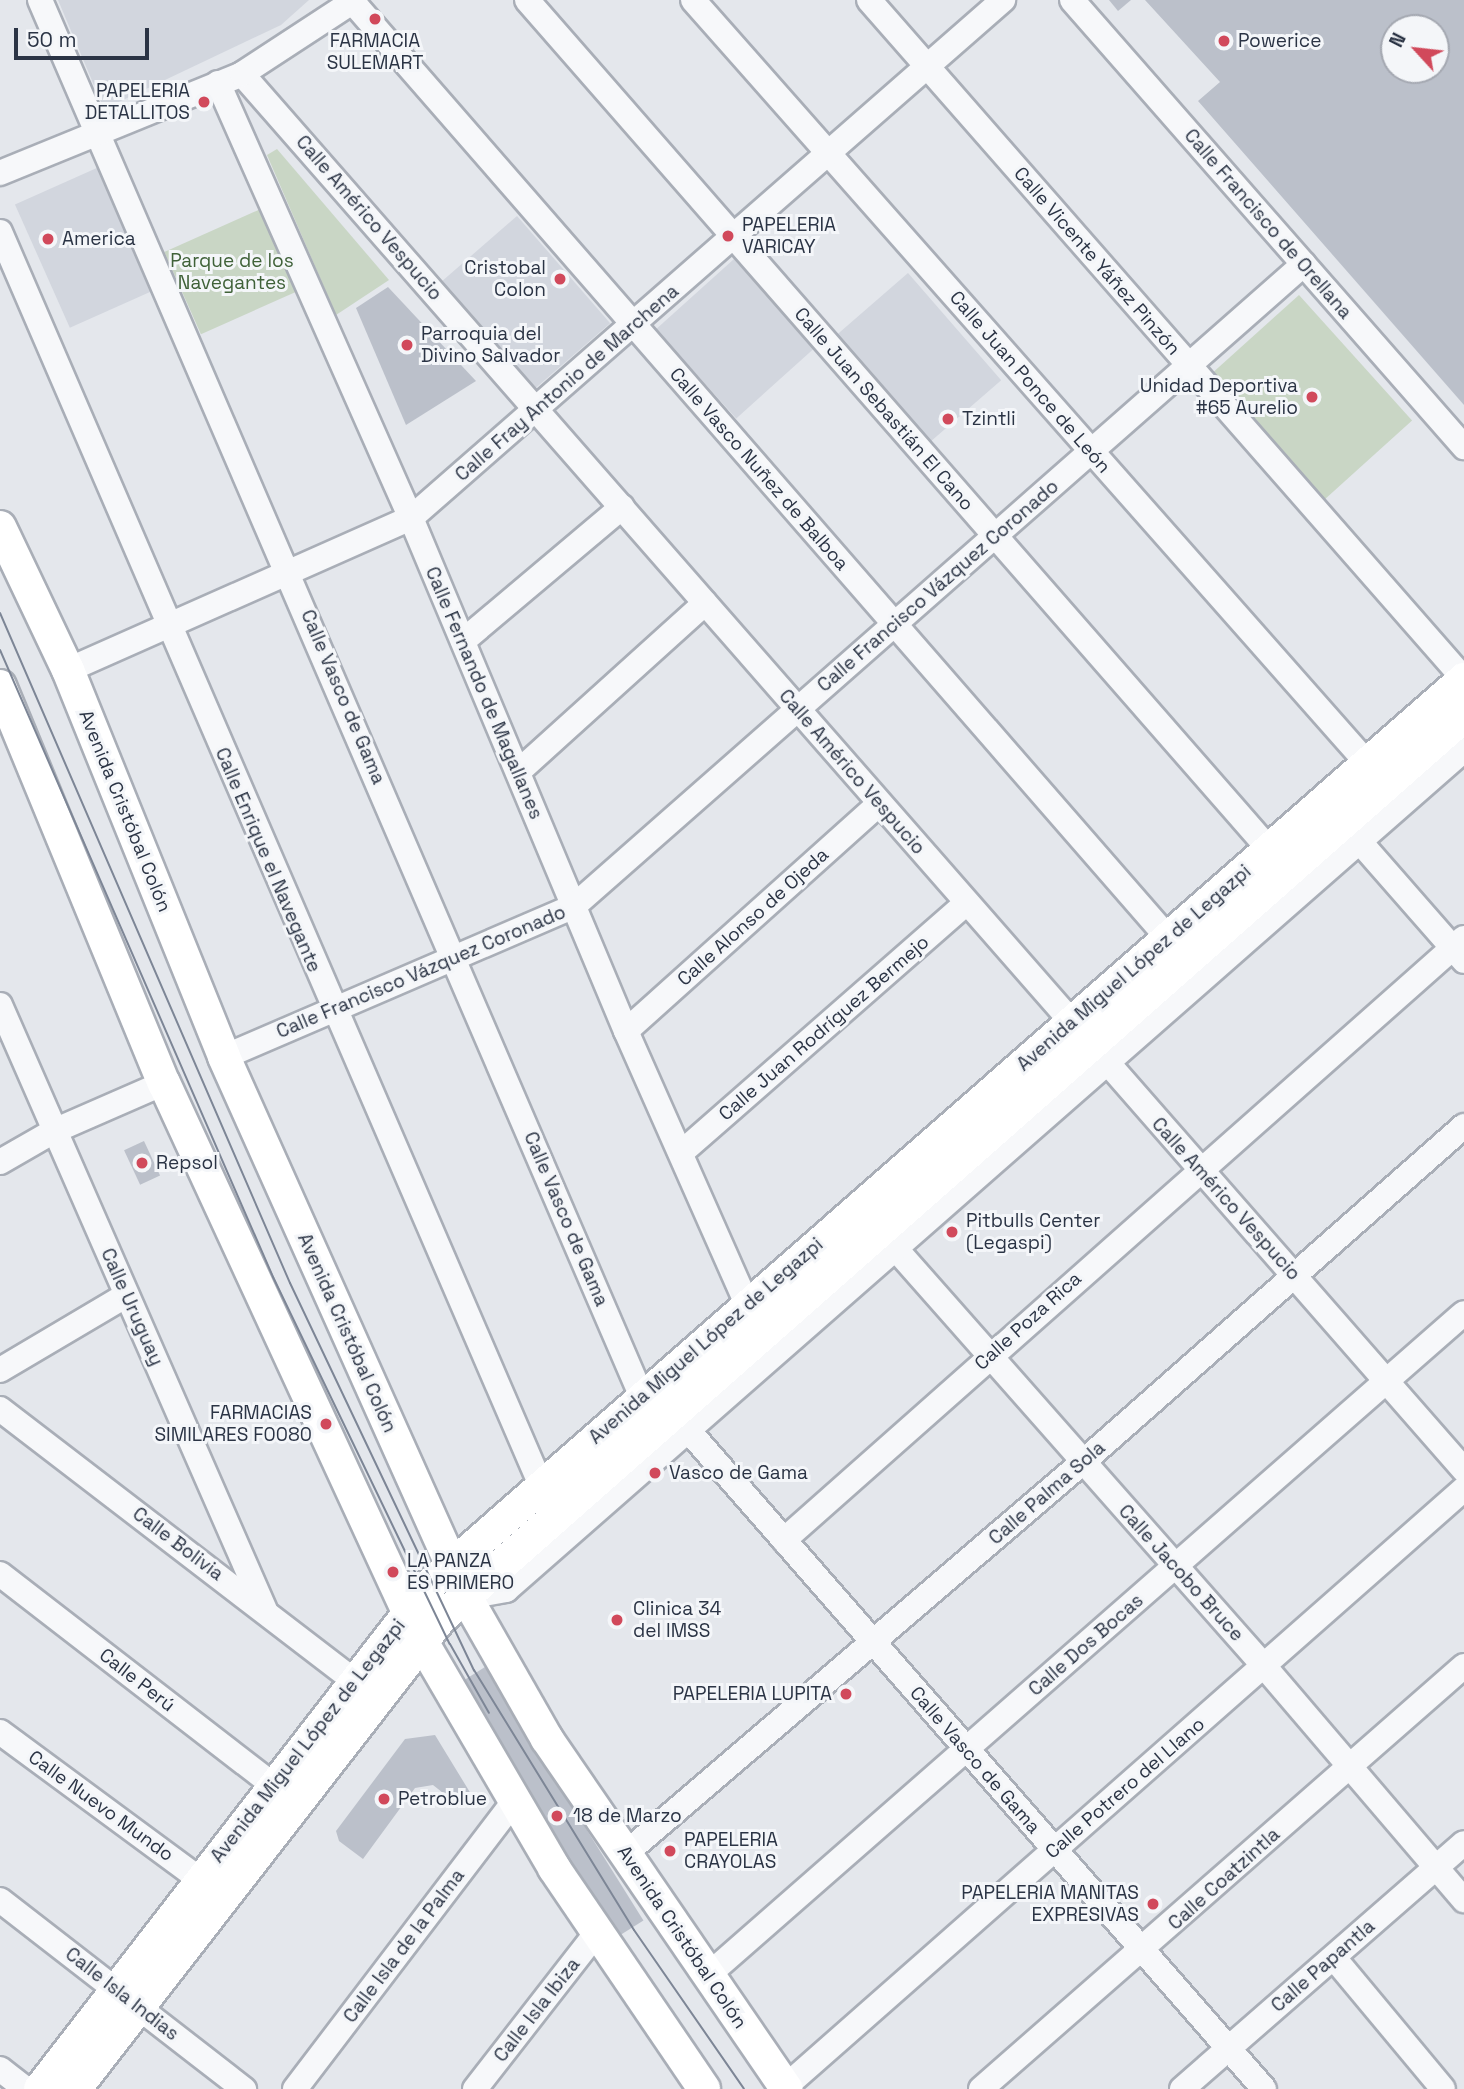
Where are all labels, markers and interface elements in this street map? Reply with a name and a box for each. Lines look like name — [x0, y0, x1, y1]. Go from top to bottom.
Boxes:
marker: FARMACIA SULEMART — [367, 11, 383, 27]
scale bar — [18, 14, 152, 58]
north arrow — [1380, 14, 1450, 84]
text: 50 m — [27, 26, 77, 53]
text: N — [1384, 29, 1412, 52]
place label: FARMACIA SULEMART — [327, 30, 423, 74]
place label: Powerice — [1238, 30, 1321, 52]
marker: Powerice — [1216, 33, 1232, 49]
place label: PAPELERIA DETALLITOS — [85, 80, 190, 124]
marker: PAPELERIA DETALLITOS — [196, 94, 212, 110]
street label: Calle Francisco de Orellana — [1179, 124, 1357, 324]
street label: Calle Américo Vespucio — [291, 131, 447, 305]
street label: Calle Vicente Yáñez Pinzón — [1009, 162, 1185, 360]
place label: PAPELERIA VARICAY — [742, 214, 836, 258]
place label: America — [62, 228, 136, 250]
marker: PAPELERIA VARICAY — [720, 228, 736, 244]
marker: America — [40, 231, 56, 247]
park label: Parque de los Navegantes — [170, 250, 294, 294]
place label: Cristobal Colon — [464, 257, 546, 301]
marker: Cristobal Colon — [552, 271, 568, 287]
street label: Calle Fray Antonio de Marchena — [451, 280, 683, 486]
street label: Calle Juan Ponce de León — [945, 286, 1115, 478]
street label: Calle Juan Sebastián El Cano — [790, 303, 978, 515]
place label: Parroquia del Divino Salvador — [421, 323, 560, 367]
marker: Parroquia del Divino Salvador — [399, 337, 415, 353]
street label: Calle Vasco Nuñez de Balboa — [665, 363, 853, 575]
place label: Unidad Deportiva #65 Aurelio — [1140, 375, 1298, 419]
marker: Unidad Deportiva #65 Aurelio — [1304, 389, 1320, 405]
place label: Tzintli — [962, 408, 1016, 430]
marker: Tzintli — [940, 411, 956, 427]
street label: Calle Francisco Vázquez Coronado — [813, 475, 1063, 697]
street label: Calle Fernando de Magallanes — [420, 563, 548, 823]
street label: Calle Vasco de Gama — [296, 606, 390, 788]
street label: Calle Américo Vespucio — [774, 685, 930, 859]
street label: Avenida Cristóbal Colón — [74, 707, 176, 915]
street label: Calle Enrique el Navegante — [210, 744, 326, 976]
street label: Calle Alonso de Ojeda — [673, 843, 833, 991]
street label: Avenida Miguel López de Legazpi — [1012, 860, 1256, 1076]
street label: Calle Francisco Vázquez Coronado — [273, 901, 569, 1043]
street label: Calle Juan Rodríguez Bermejo — [714, 931, 934, 1125]
street label: Calle Américo Vespucio — [1147, 1113, 1305, 1285]
street label: Calle Vasco de Gama — [519, 1128, 613, 1310]
place label: Repsol — [156, 1152, 218, 1174]
marker: Repsol — [134, 1155, 150, 1171]
place label: Pitbulls Center (Legaspi) — [966, 1210, 1101, 1254]
marker: Pitbulls Center (Legaspi) — [944, 1224, 960, 1240]
street label: Avenida Cristóbal Colón — [293, 1230, 401, 1436]
street label: Avenida Miguel López de Legazpi — [584, 1233, 828, 1449]
street label: Calle Uruguay — [96, 1245, 168, 1369]
street label: Calle Poza Rica — [970, 1267, 1086, 1375]
place label: FARMACIAS SIMILARES F0080 — [154, 1402, 312, 1446]
marker: FARMACIAS SIMILARES F0080 — [318, 1416, 334, 1432]
street label: Calle Palma Sola — [984, 1436, 1110, 1550]
place label: Vasco de Gama — [669, 1462, 808, 1484]
marker: Vasco de Gama — [647, 1465, 663, 1481]
street label: Calle Jacobo Bruce — [1114, 1500, 1248, 1646]
street label: Calle Bolivia — [128, 1502, 228, 1586]
place label: LA PANZA ES PRIMERO — [407, 1550, 514, 1594]
marker: LA PANZA ES PRIMERO — [385, 1564, 401, 1580]
street label: Calle Dos Bocas — [1024, 1589, 1148, 1701]
place label: Clinica 34 del IMSS — [633, 1598, 721, 1642]
marker: Clinica 34 del IMSS — [607, 1610, 627, 1630]
street label: Avenida Miguel López de Legazpi — [206, 1615, 410, 1867]
street label: Calle Perú — [95, 1643, 179, 1717]
street label: Calle Vasco de Gama — [905, 1682, 1045, 1838]
place label: PAPELERIA LUPITA — [673, 1683, 832, 1705]
marker: PAPELERIA LUPITA — [838, 1686, 854, 1702]
street label: Calle Potrero del Llano — [1041, 1713, 1209, 1863]
street label: Calle Nuevo Mundo — [24, 1746, 178, 1866]
place label: Petroblue — [398, 1788, 487, 1810]
marker: Petroblue — [376, 1791, 392, 1807]
place label: 18 de Marzo — [573, 1805, 682, 1827]
marker: 18 de Marzo — [547, 1806, 567, 1826]
street label: Calle Coatzintla — [1164, 1823, 1284, 1935]
place label: PAPELERIA CRAYOLAS — [684, 1829, 778, 1873]
street label: Avenida Cristóbal Colón — [612, 1841, 752, 2033]
marker: PAPELERIA CRAYOLAS — [662, 1843, 678, 1859]
street label: Calle Isla de la Palma — [339, 1865, 469, 2027]
place label: PAPELERIA MANITAS EXPRESIVAS — [961, 1882, 1139, 1926]
marker: PAPELERIA MANITAS EXPRESIVAS — [1145, 1896, 1161, 1912]
street label: Calle Papantla — [1267, 1915, 1379, 2017]
street label: Calle Isla Indias — [61, 1943, 183, 2045]
street label: Calle Isla Ibiza — [489, 1953, 585, 2067]

